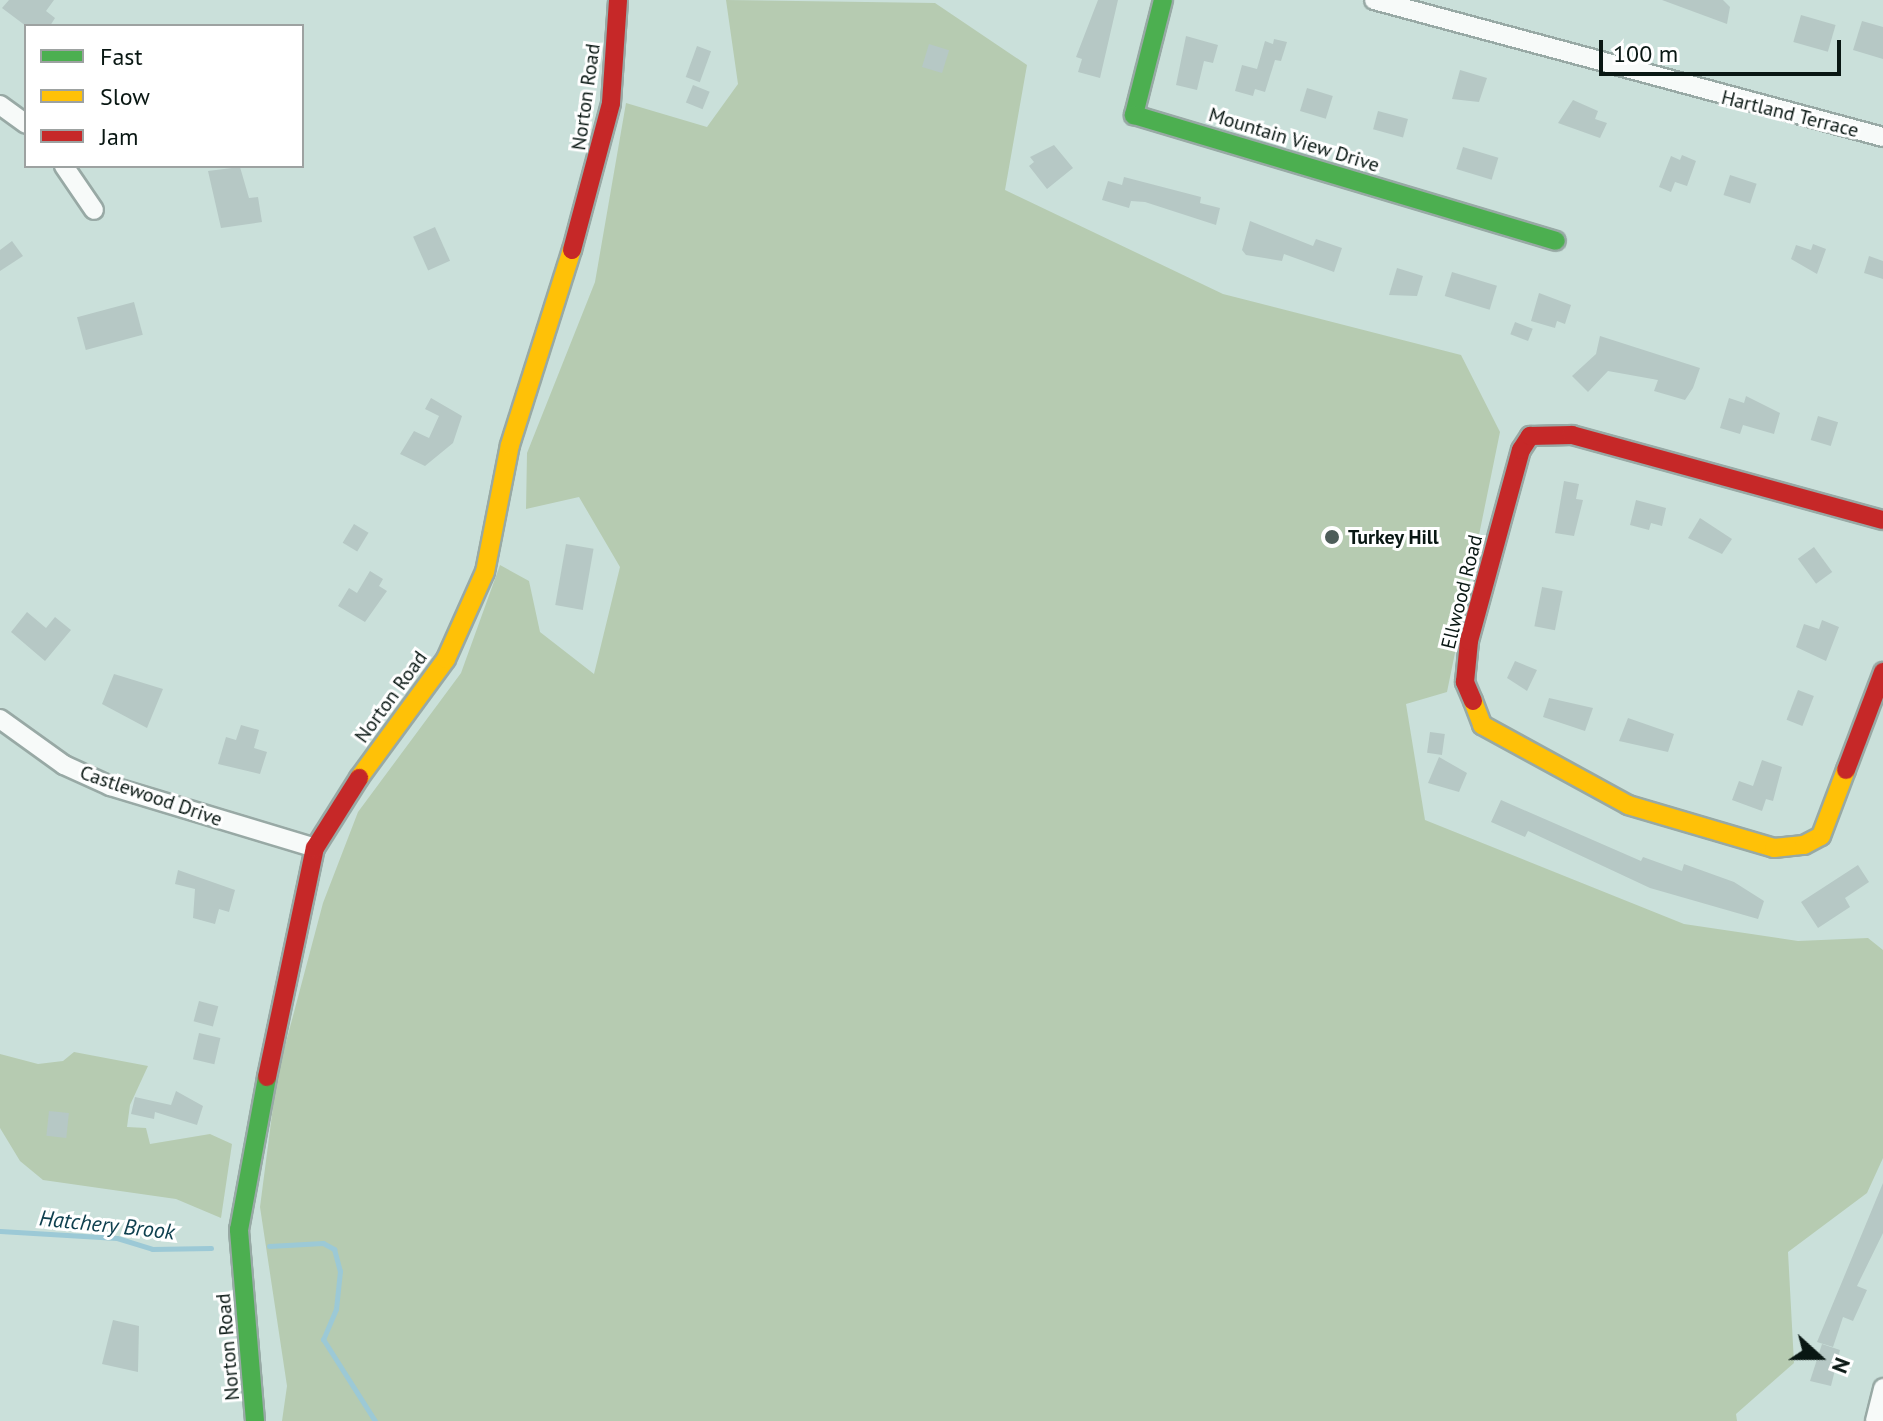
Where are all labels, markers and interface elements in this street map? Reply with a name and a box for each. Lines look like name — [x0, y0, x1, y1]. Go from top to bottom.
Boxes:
legend — [24, 24, 304, 168]
scale bar — [1603, 24, 1845, 74]
text: 100 m — [1613, 38, 1678, 69]
text: Fast — [100, 41, 143, 72]
street label: Norton Road — [567, 42, 605, 152]
text: Slow — [100, 81, 150, 112]
street label: Hartland Terrace — [1719, 85, 1861, 143]
street label: Mountain View Drive — [1205, 102, 1383, 178]
text: Jam — [100, 121, 138, 152]
place label: Turkey Hill — [1348, 525, 1439, 549]
marker: Turkey Hill — [1323, 528, 1341, 546]
street label: Ellwood Road — [1436, 532, 1488, 652]
street label: Norton Road — [350, 646, 432, 748]
street label: Castlewood Drive — [77, 760, 225, 832]
water label: Hatchery Brook — [38, 1205, 176, 1245]
street label: Norton Road — [211, 1292, 245, 1402]
north arrow — [1779, 1317, 1859, 1397]
text: N — [1826, 1354, 1857, 1377]

